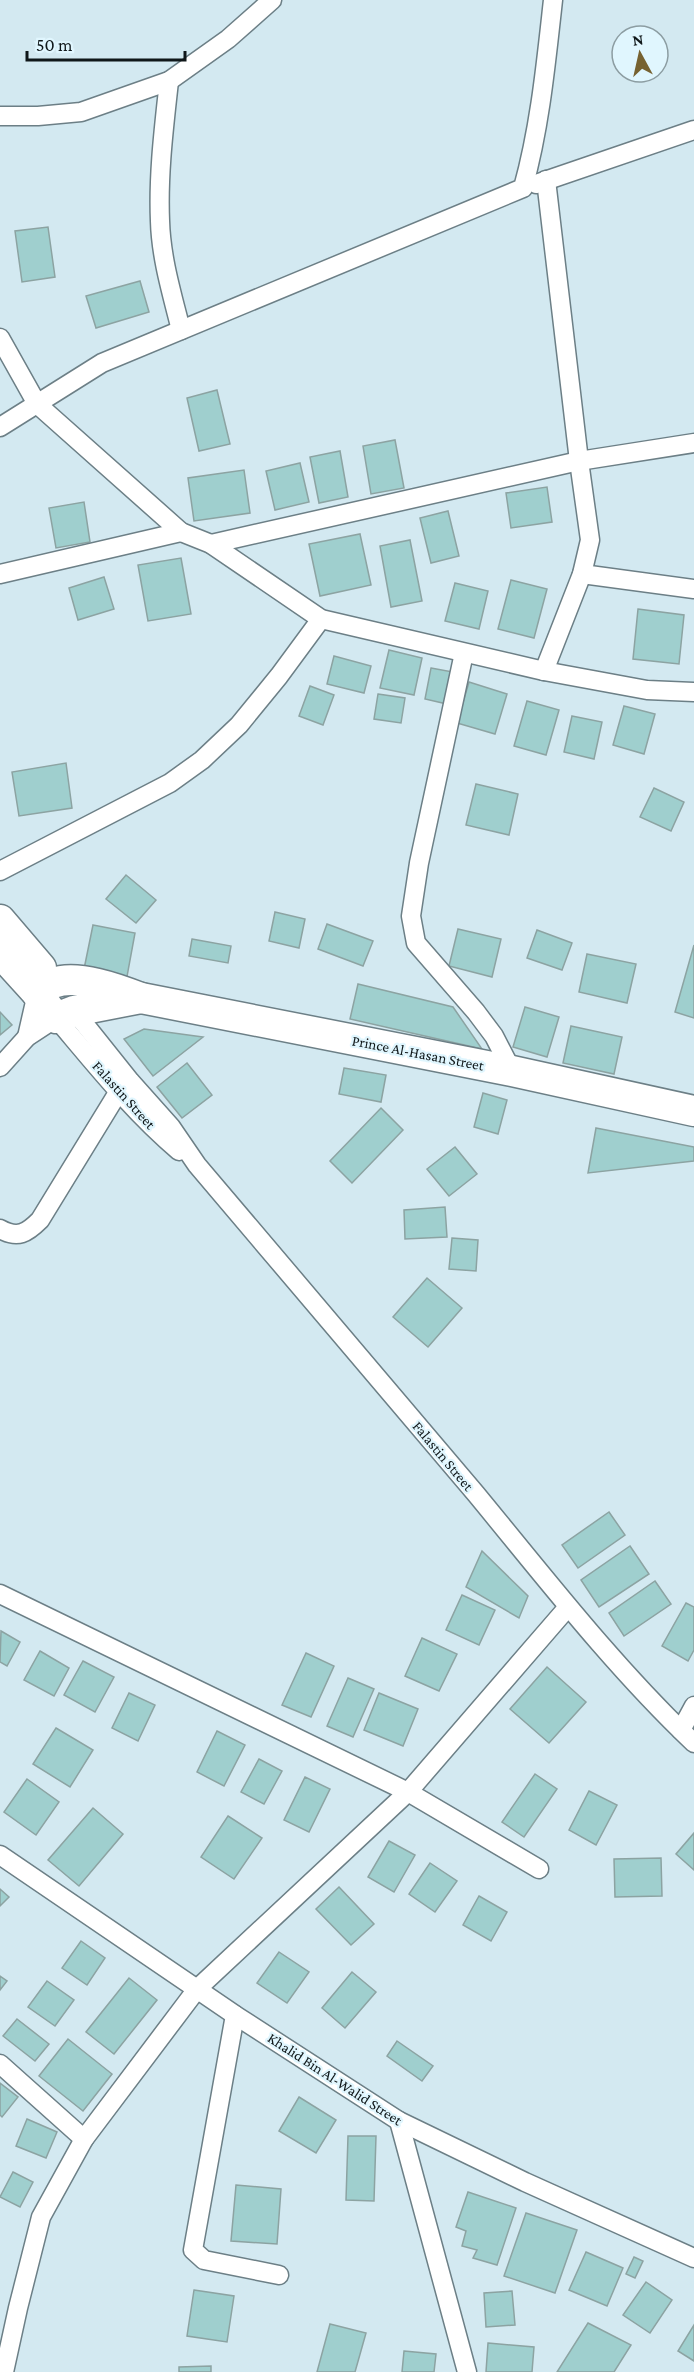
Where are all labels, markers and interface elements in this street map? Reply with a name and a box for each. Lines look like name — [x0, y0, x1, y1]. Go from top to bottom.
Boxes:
scale bar — [27, 24, 184, 62]
north arrow — [610, 24, 670, 84]
text: N — [631, 30, 645, 49]
text: 50 m — [36, 35, 73, 55]
street label: Prince Al-Hasan Street — [351, 1032, 486, 1074]
street label: Falastin Street — [89, 1058, 159, 1133]
street label: Falastin Street — [409, 1418, 477, 1495]
street label: Khalid Bin Al-Walid Street — [265, 2030, 406, 2129]

